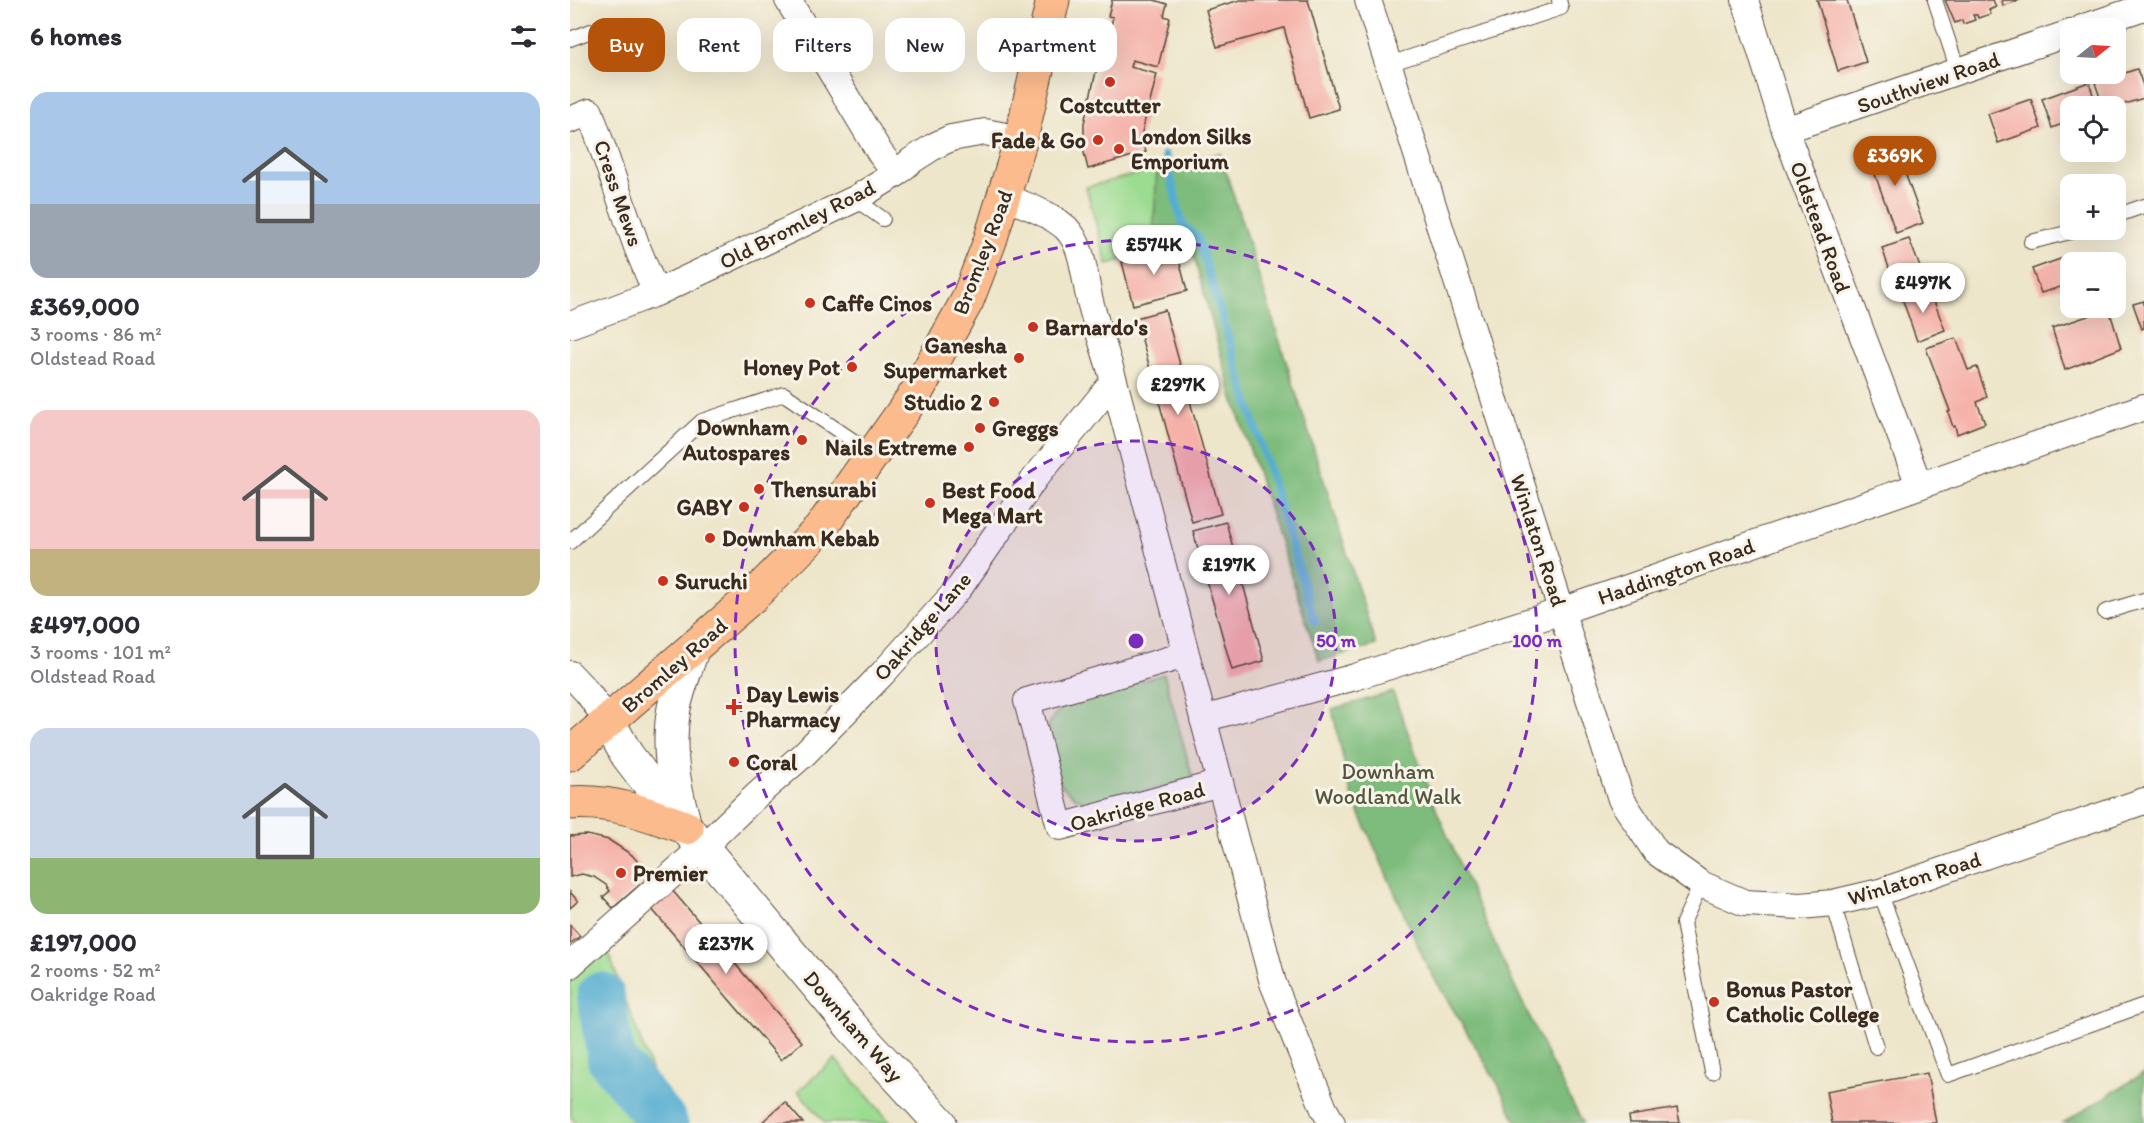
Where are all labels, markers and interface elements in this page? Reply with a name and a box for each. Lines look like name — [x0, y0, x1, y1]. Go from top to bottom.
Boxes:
chip: Buy — [588, 18, 665, 72]
chip: Rent — [677, 18, 761, 72]
chip: Filters — [773, 18, 873, 72]
chip: New — [885, 18, 965, 72]
chip: Apartment — [977, 18, 1117, 72]
north arrow — [2060, 18, 2126, 84]
map controls — [2060, 18, 2126, 318]
text: 6 homes — [30, 20, 122, 52]
icon: filters — [507, 20, 540, 53]
street label: Southview Road — [1853, 45, 2003, 119]
marker: Costcutter — [1103, 75, 1117, 89]
place label: Costcutter — [1060, 92, 1162, 119]
button: locate — [2060, 96, 2126, 162]
place label: London Silks Emporium — [1131, 123, 1252, 175]
place label: Fade & Go — [991, 127, 1086, 154]
icon: home — [231, 131, 339, 239]
marker: Fade & Go — [1091, 133, 1105, 147]
street label: Cress Mews — [588, 136, 649, 250]
pin: £369K — [1853, 136, 1937, 187]
marker: London Silks Emporium — [1112, 142, 1126, 156]
text: £369K — [1867, 143, 1923, 167]
street label: Oldstead Road — [1784, 158, 1857, 297]
street label: Old Bromley Road — [715, 173, 880, 275]
button: + — [2060, 174, 2126, 240]
street label: Bromley Road — [946, 186, 1019, 318]
pin: £574K — [1112, 225, 1196, 276]
text: £574K — [1126, 232, 1182, 256]
button: − — [2060, 252, 2126, 318]
pin: £497K — [1881, 263, 1965, 314]
text: £497K — [1895, 270, 1951, 294]
text: £369,000 — [30, 290, 140, 322]
place label: Caffe Cinos — [822, 290, 932, 317]
marker: Caffe Cinos — [803, 296, 817, 310]
place label: Barnardo's — [1045, 314, 1148, 341]
marker: Barnardo's — [1026, 320, 1040, 334]
text: 3 rooms · 86 m² — [30, 322, 162, 346]
place label: Ganesha Supermarket — [883, 332, 1008, 384]
text: Oldstead Road — [30, 346, 156, 370]
marker: Ganesha Supermarket — [1012, 351, 1026, 365]
place label: Honey Pot — [743, 354, 841, 381]
marker: Honey Pot — [845, 360, 859, 374]
pin: £297K — [1136, 365, 1220, 416]
text: £297K — [1151, 372, 1205, 396]
place label: Studio 2 — [904, 389, 982, 416]
marker: Studio 2 — [987, 395, 1001, 409]
place label: Downham Autospares — [682, 414, 790, 466]
place label: Greggs — [992, 415, 1059, 442]
marker: Greggs — [973, 421, 987, 435]
marker: Downham Autospares — [795, 433, 809, 447]
place label: Nails Extreme — [825, 434, 957, 461]
marker: Nails Extreme — [962, 440, 976, 454]
icon: home — [231, 449, 339, 557]
street label: Winlaton Road — [1504, 470, 1573, 610]
place label: Thensurabi — [770, 476, 877, 503]
place label: Best Food Mega Mart — [942, 477, 1043, 529]
marker: Thensurabi — [752, 482, 766, 496]
place label: GABY — [676, 494, 732, 521]
marker: Best Food Mega Mart — [923, 496, 937, 510]
marker: GABY — [737, 500, 751, 514]
place label: Downham Kebab — [722, 525, 880, 552]
marker: Downham Kebab — [703, 531, 717, 545]
street label: Haddington Road — [1594, 532, 1758, 611]
pin: £197K — [1187, 545, 1271, 596]
text: £197K — [1202, 552, 1256, 576]
street label: Oakridge Lane — [868, 566, 977, 687]
place label: Suruchi — [675, 568, 748, 595]
marker: Suruchi — [656, 574, 670, 588]
text: £497,000 — [30, 608, 140, 640]
street label: Bromley Road — [616, 612, 733, 719]
text: 50 m — [1316, 630, 1357, 652]
text: 100 m — [1512, 630, 1563, 652]
centre of rings — [1126, 631, 1146, 651]
text: 3 rooms · 101 m² — [30, 640, 171, 664]
text: Oldstead Road — [30, 664, 156, 688]
place label: Day Lewis Pharmacy — [746, 681, 841, 733]
marker: Day Lewis Pharmacy — [727, 700, 741, 714]
place label: Coral — [746, 749, 798, 776]
marker: Coral — [727, 755, 741, 769]
park label: Downham Woodland Walk — [1315, 758, 1462, 810]
icon: home — [231, 767, 339, 875]
street label: Oakridge Road — [1067, 775, 1208, 837]
street label: Winlaton Road — [1844, 845, 1984, 912]
place label: Premier — [633, 860, 709, 887]
marker: Premier — [614, 866, 628, 880]
pin: £237K — [684, 924, 768, 975]
text: £197,000 — [30, 926, 137, 958]
text: £237K — [699, 931, 753, 955]
text: 2 rooms · 52 m² — [30, 958, 161, 982]
street label: Downham Way — [798, 965, 910, 1088]
place label: Bonus Pastor Catholic College — [1726, 976, 1880, 1028]
text: Oakridge Road — [30, 982, 156, 1006]
marker: Bonus Pastor Catholic College — [1707, 995, 1721, 1009]

